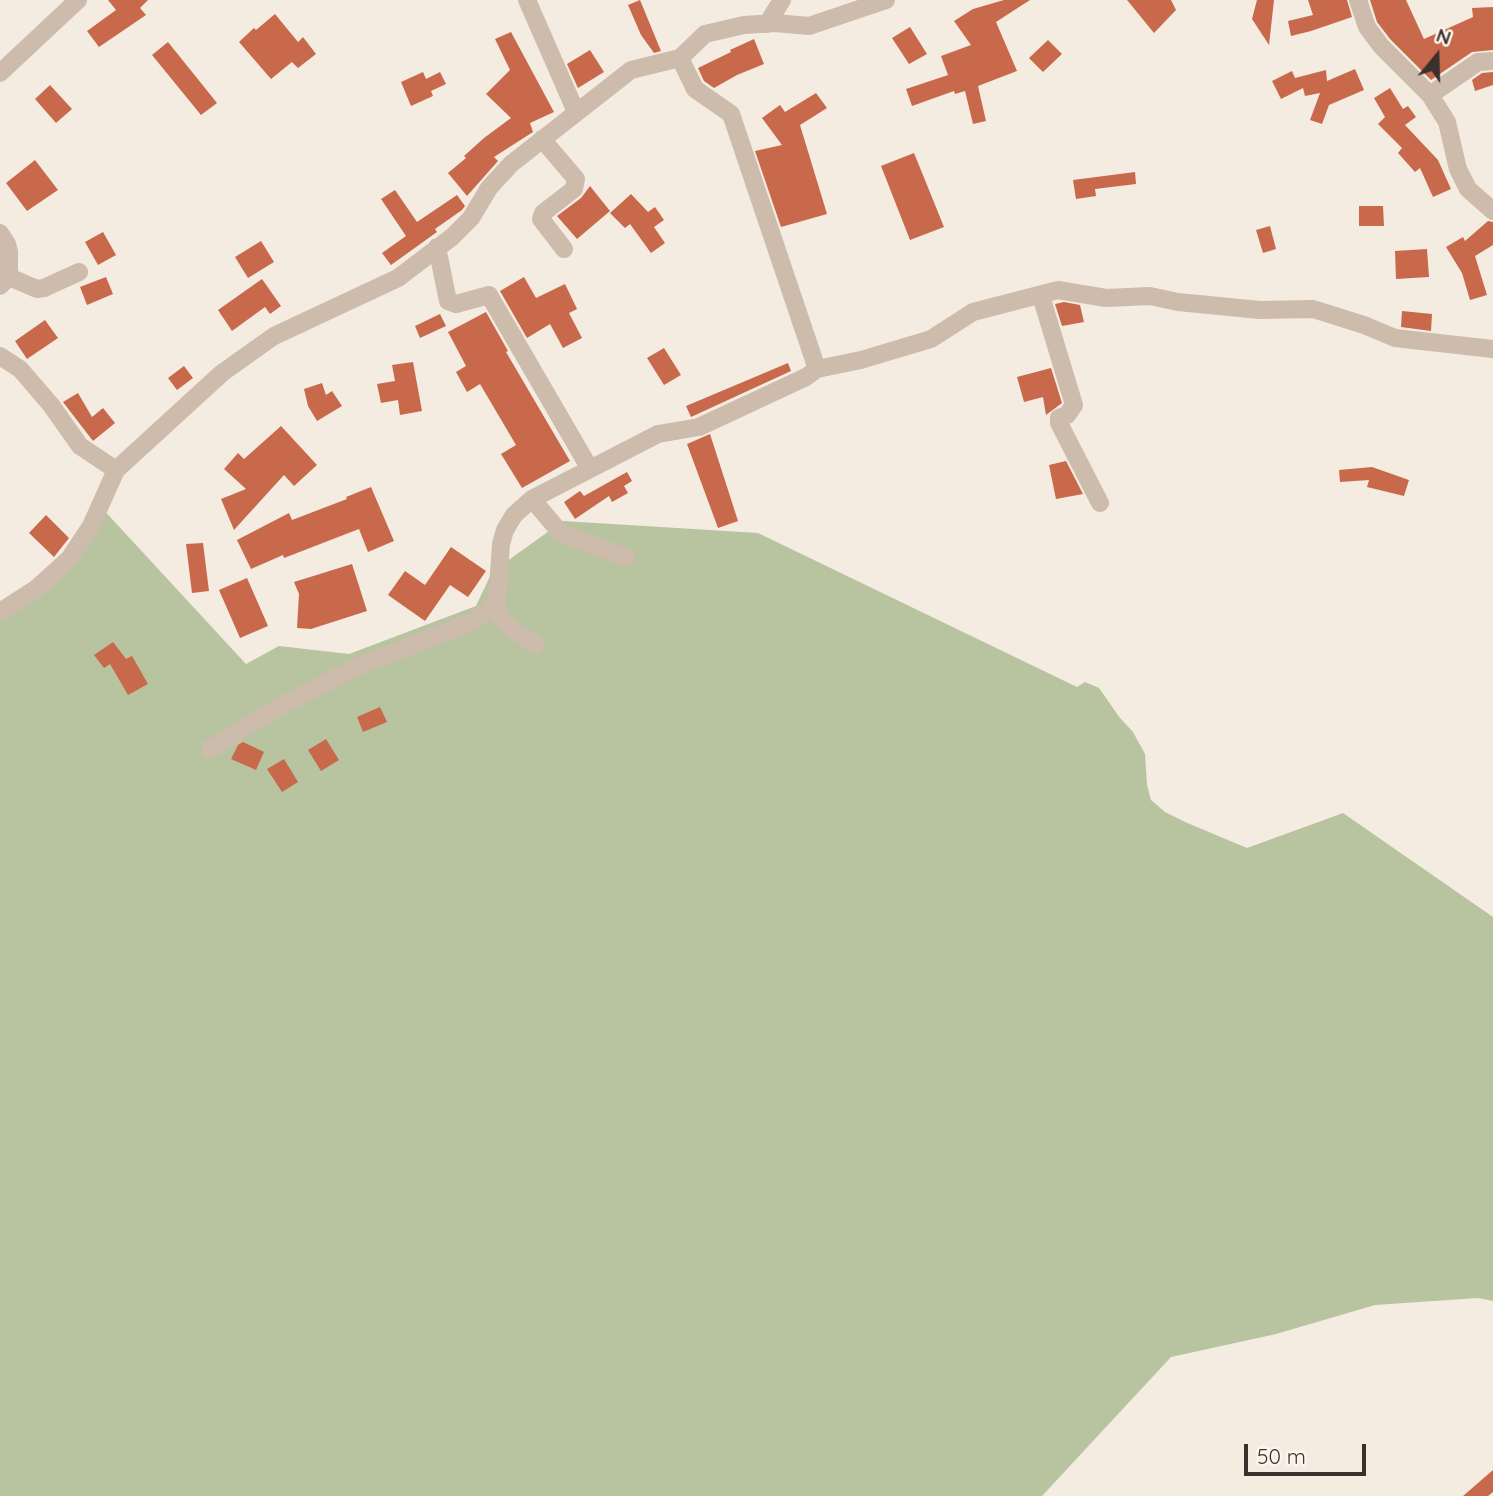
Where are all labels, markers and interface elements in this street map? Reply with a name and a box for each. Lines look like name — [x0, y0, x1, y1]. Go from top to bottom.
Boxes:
north arrow — [1402, 21, 1472, 91]
text: N — [1433, 23, 1454, 50]
scale bar — [1248, 1430, 1370, 1474]
text: 50 m — [1257, 1443, 1306, 1469]

